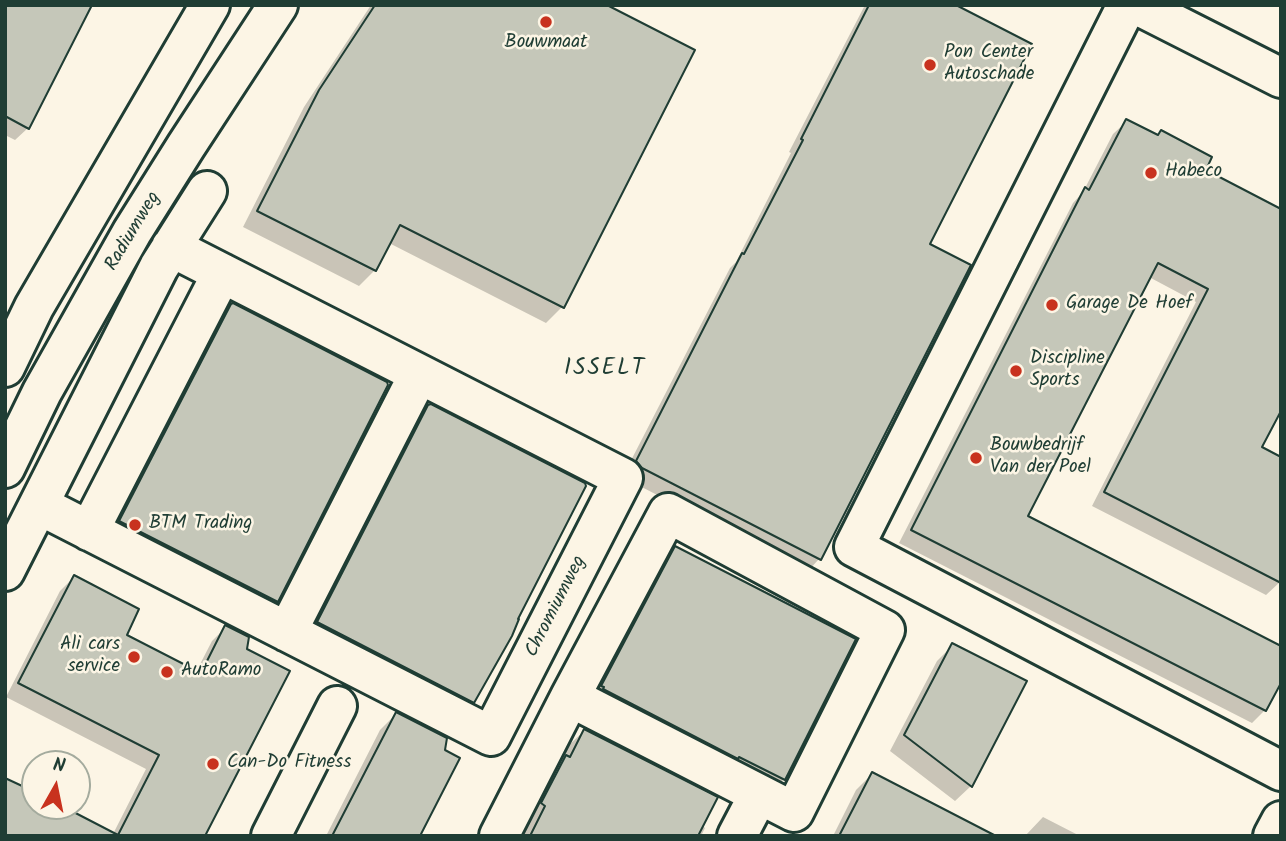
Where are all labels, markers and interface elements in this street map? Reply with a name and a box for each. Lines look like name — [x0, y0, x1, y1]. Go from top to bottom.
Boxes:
marker: Bouwmaat — [538, 14, 554, 30]
place label: Bouwmaat — [505, 33, 587, 55]
place label: Pon Center Autoschade — [944, 43, 1034, 87]
marker: Pon Center Autoschade — [922, 57, 938, 73]
place label: Habeco — [1165, 162, 1222, 184]
marker: Habeco — [1143, 165, 1159, 181]
street label: Radiumweg — [101, 188, 167, 276]
place label: Garage De Hoef — [1066, 294, 1192, 316]
marker: Garage De Hoef — [1044, 297, 1060, 313]
place label: Discipline Sports — [1030, 349, 1105, 393]
district label: ISSELT — [565, 356, 645, 384]
marker: Discipline Sports — [1008, 363, 1024, 379]
place label: Bouwbedrijf Van der Poel — [990, 436, 1091, 480]
marker: Bouwbedrijf Van der Poel — [968, 450, 984, 466]
place label: BTM Trading — [149, 514, 252, 536]
marker: BTM Trading — [127, 517, 143, 533]
street label: Chromiumweg — [522, 552, 592, 662]
place label: Ali cars service — [60, 635, 120, 679]
marker: Ali cars service — [126, 649, 142, 665]
place label: AutoRamo — [181, 661, 261, 683]
marker: AutoRamo — [159, 664, 175, 680]
north arrow — [21, 750, 91, 820]
text: N — [51, 750, 67, 782]
place label: Can-Do Fitness — [227, 753, 351, 775]
marker: Can-Do Fitness — [205, 756, 221, 772]

